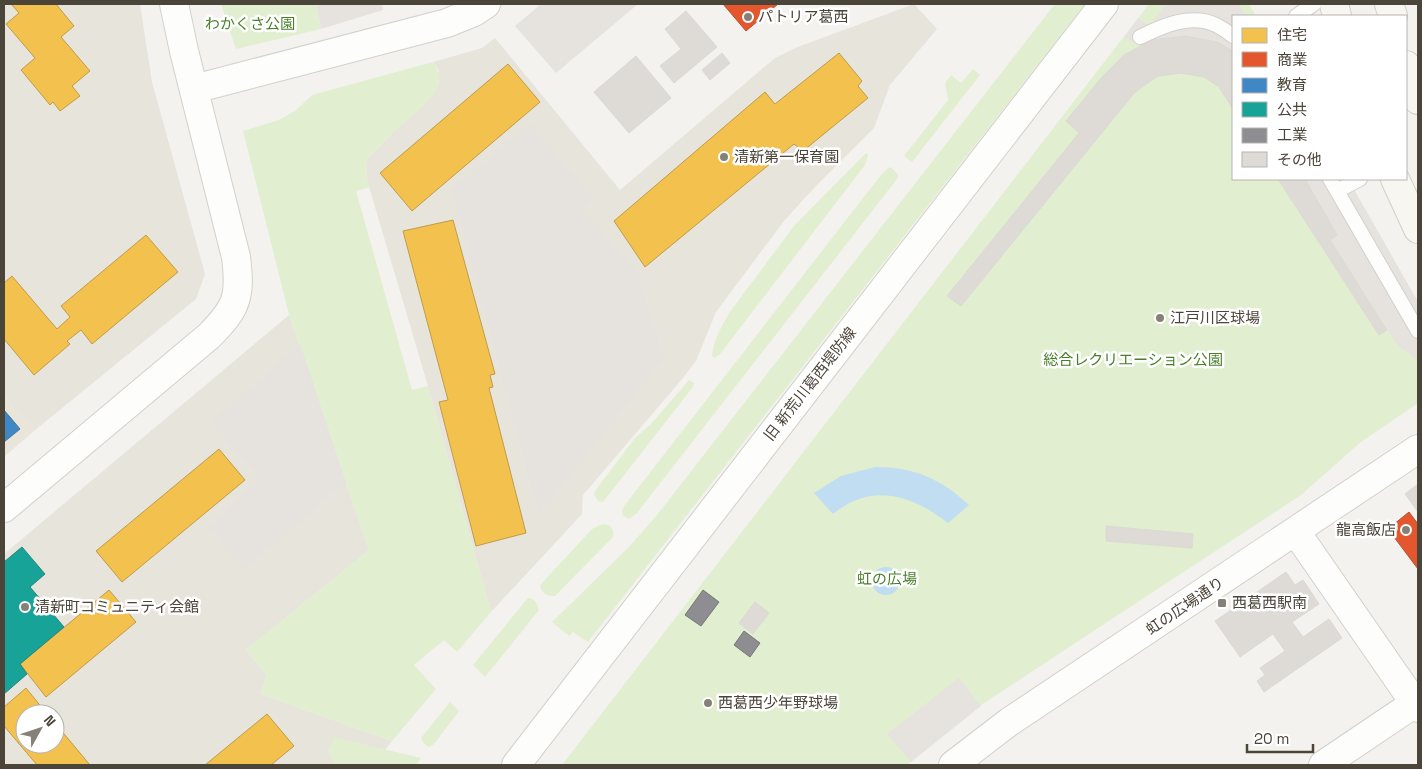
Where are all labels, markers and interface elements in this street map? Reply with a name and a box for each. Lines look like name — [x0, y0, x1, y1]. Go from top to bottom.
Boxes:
place label: パトリア葛西 — [758, 7, 848, 26]
marker: パトリア葛西 — [742, 11, 754, 23]
park label: わかくさ公園 — [205, 14, 295, 33]
legend — [1232, 15, 1407, 180]
text: 住宅 — [1277, 25, 1307, 44]
text: 商業 — [1277, 50, 1307, 69]
text: 教育 — [1277, 75, 1307, 94]
text: 公共 — [1277, 100, 1307, 119]
text: 工業 — [1277, 125, 1307, 144]
place label: 清新第一保育園 — [734, 147, 839, 166]
text: その他 — [1277, 150, 1322, 169]
marker: 清新第一保育園 — [718, 151, 730, 163]
place label: 江戸川区球場 — [1170, 308, 1260, 327]
marker: 江戸川区球場 — [1154, 312, 1166, 324]
street label: 旧 新荒川葛西堤防線 — [759, 323, 860, 444]
park label: 総合レクリエーション公園 — [1043, 350, 1223, 369]
place label: 龍高飯店 — [1336, 520, 1396, 539]
marker: 龍高飯店 — [1400, 524, 1412, 536]
park label: 虹の広場 — [857, 569, 917, 588]
street label: 虹の広場通り — [1142, 573, 1227, 639]
place label: 西葛西駅南 — [1232, 593, 1307, 612]
place label: 清新町コミュニティ会館 — [35, 597, 199, 616]
marker: 西葛西駅南 — [1216, 597, 1228, 609]
marker: 清新町コミュニティ会館 — [19, 601, 31, 613]
place label: 西葛西少年野球場 — [718, 693, 838, 712]
marker: 西葛西少年野球場 — [702, 697, 714, 709]
north arrow — [15, 704, 65, 754]
text: N — [40, 711, 60, 730]
scale bar — [1247, 722, 1313, 754]
text: 20 m — [1254, 729, 1289, 748]

